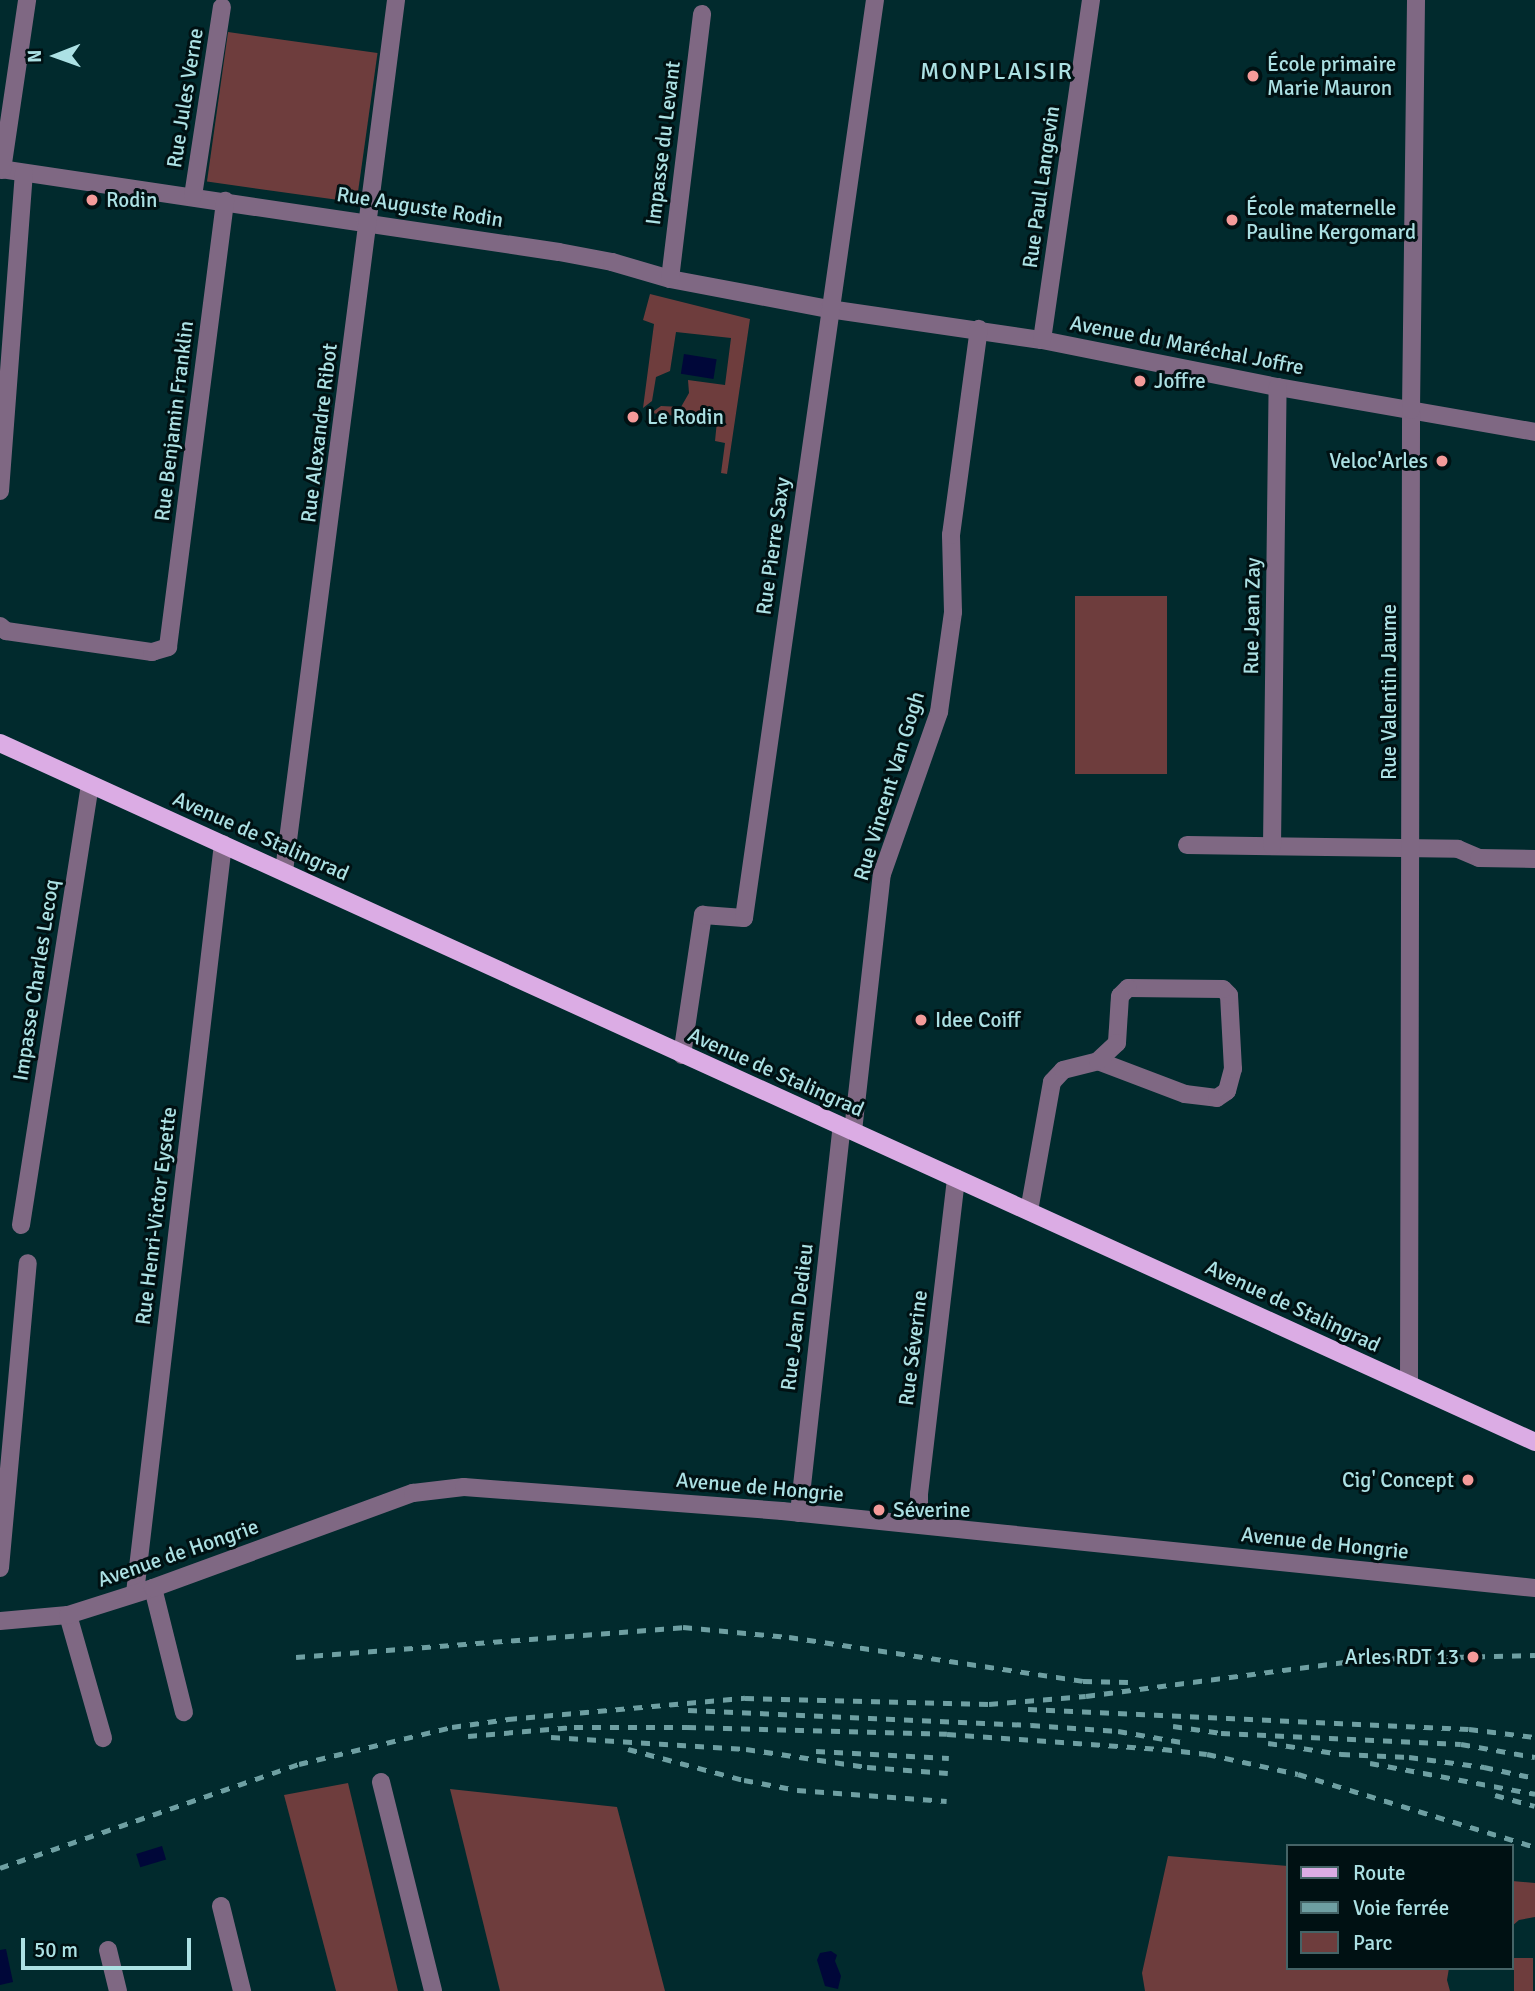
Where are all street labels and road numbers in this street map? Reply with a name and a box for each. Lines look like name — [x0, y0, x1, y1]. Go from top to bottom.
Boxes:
street label: Rue Jules Verne — [162, 26, 208, 170]
street label: Impasse du Levant — [640, 60, 686, 226]
street label: Rue Paul Langevin — [1017, 104, 1065, 270]
street label: Rue Auguste Rodin — [335, 181, 505, 233]
street label: Avenue du Maréchal Joffre — [1068, 310, 1306, 380]
street label: Rue Benjamin Franklin — [149, 319, 199, 523]
street label: Rue Alexandre Ribot — [295, 342, 343, 524]
street label: Rue Pierre Saxy — [751, 476, 795, 616]
street label: Rue Jean Zay — [1238, 557, 1266, 675]
street label: Rue Valentin Jaume — [1376, 604, 1402, 780]
street label: Rue Vincent Van Gogh — [848, 688, 930, 884]
street label: Avenue de Stalingrad — [169, 786, 353, 886]
street label: Impasse Charles Lecoq — [8, 877, 64, 1083]
street label: Avenue de Stalingrad — [684, 1022, 868, 1122]
street label: Rue Henri-Victor Eysette — [130, 1106, 182, 1326]
street label: Rue Jean Dedieu — [775, 1242, 819, 1392]
street label: Avenue de Stalingrad — [1202, 1254, 1384, 1358]
street label: Rue Séverine — [893, 1289, 933, 1407]
street label: Avenue de Hongrie — [675, 1467, 845, 1507]
street label: Avenue de Hongrie — [94, 1514, 262, 1592]
street label: Avenue de Hongrie — [1240, 1522, 1410, 1564]

